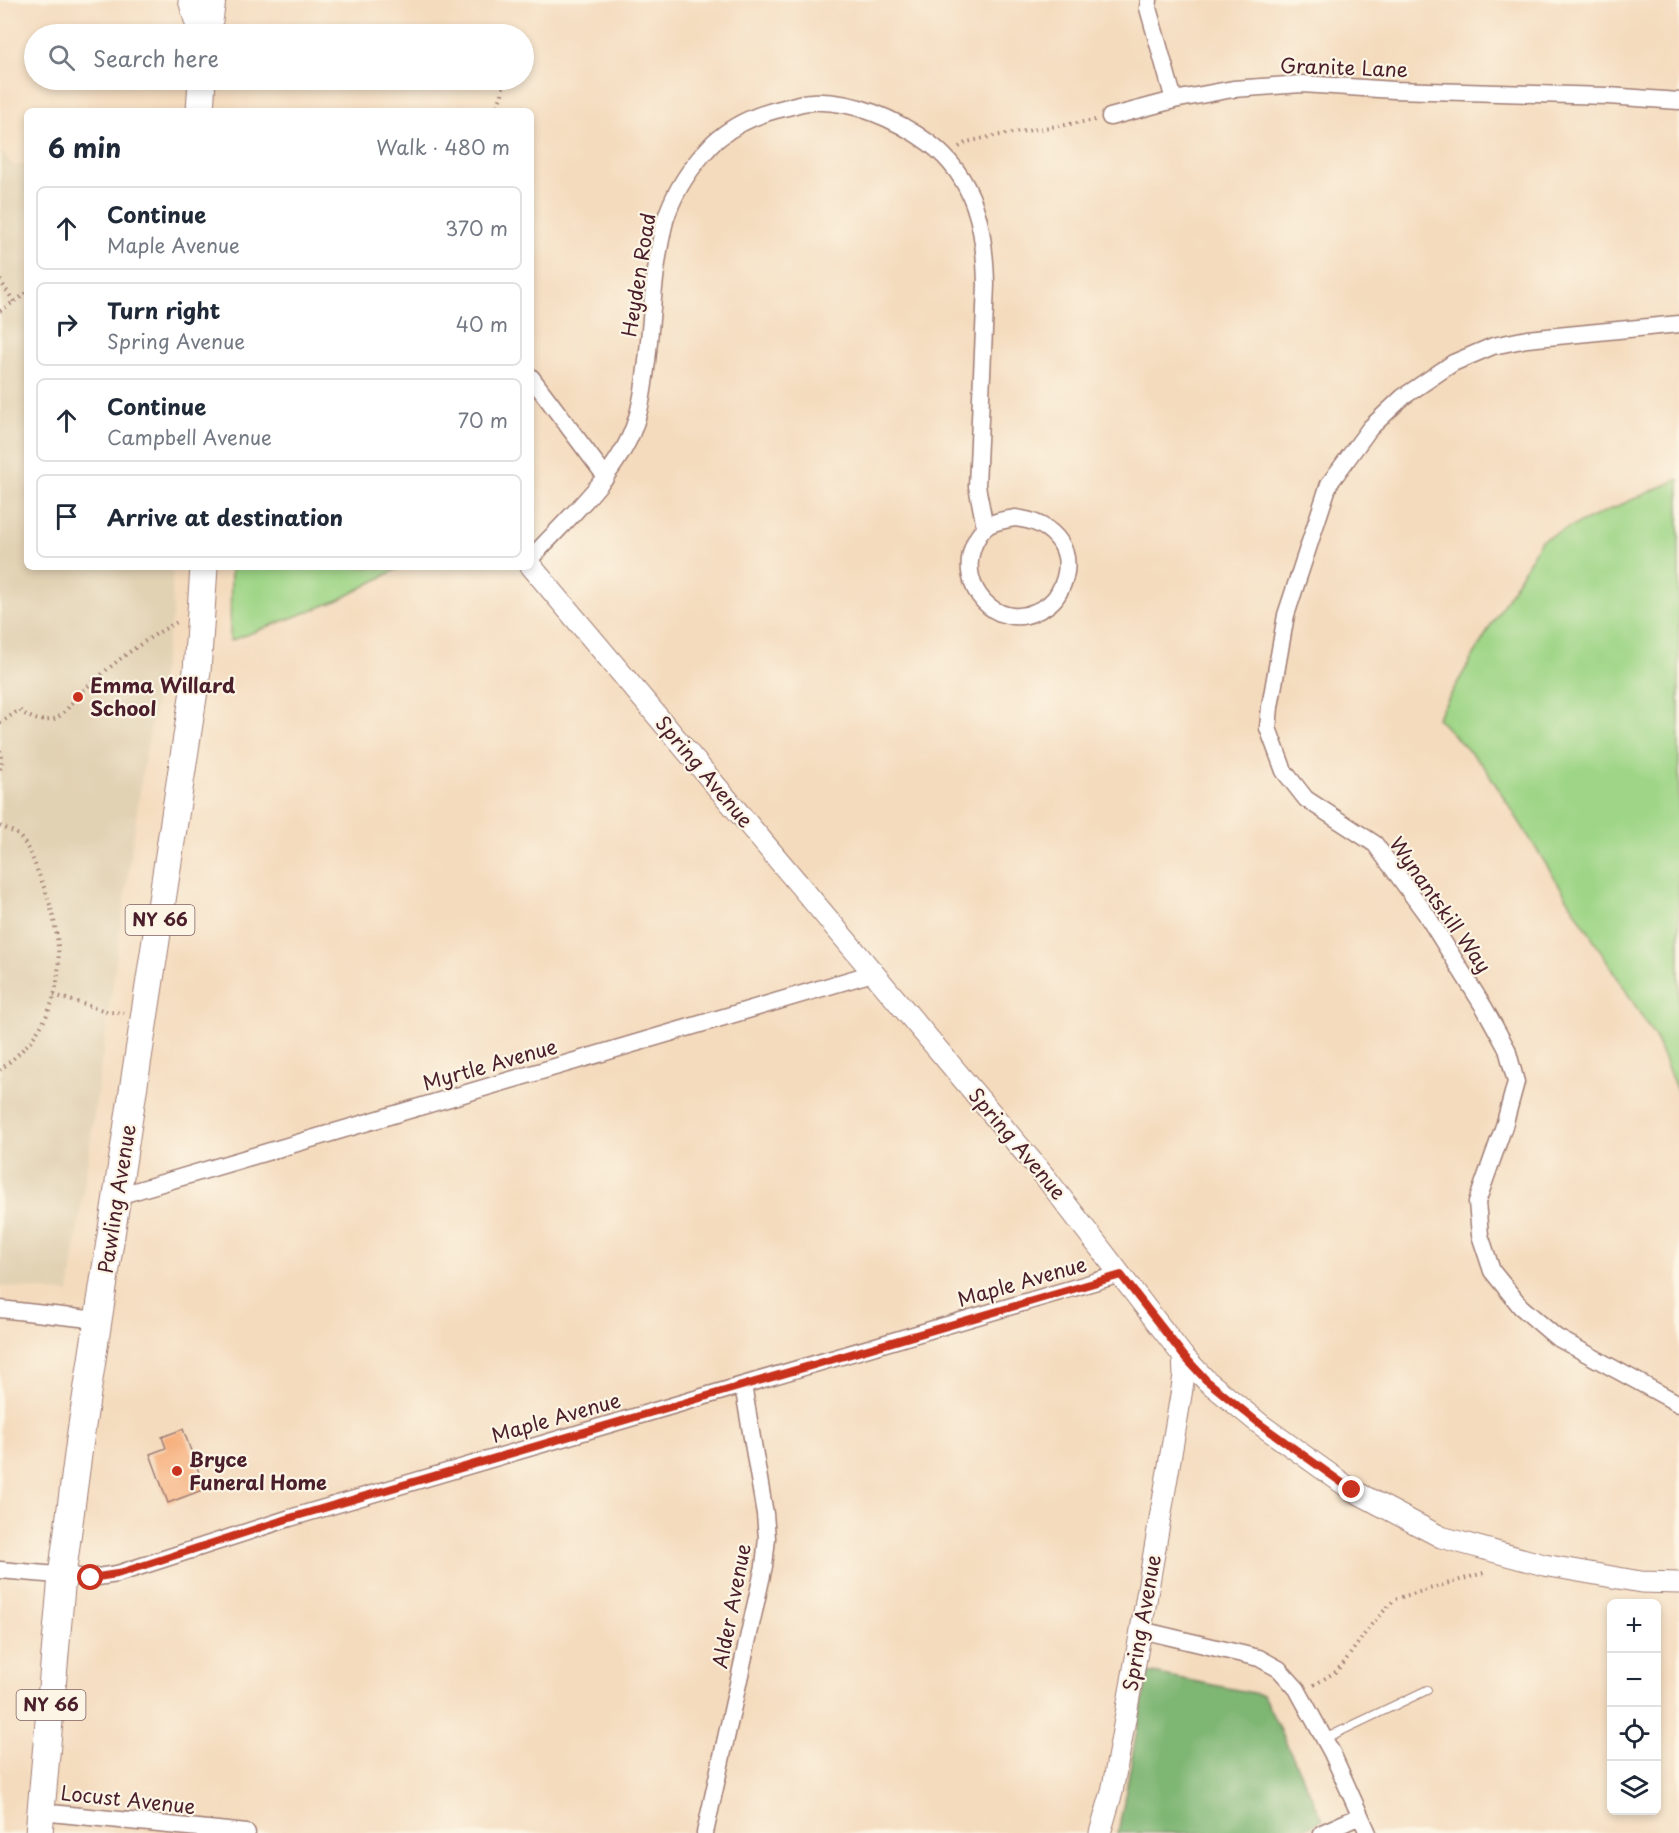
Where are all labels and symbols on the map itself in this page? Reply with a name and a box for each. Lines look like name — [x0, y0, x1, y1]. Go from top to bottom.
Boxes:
street label: Granite Lane — [1280, 50, 1408, 84]
street label: Heyden Road — [613, 211, 663, 339]
place label: Emma Willard School — [90, 670, 236, 723]
marker: Emma Willard School — [71, 690, 85, 704]
street label: Spring Avenue — [649, 709, 761, 834]
street label: Wynantskill Way — [1382, 830, 1499, 979]
road number: NY 66 — [126, 905, 195, 935]
street label: Myrtle Avenue — [419, 1030, 561, 1098]
street label: Spring Avenue — [962, 1081, 1074, 1206]
street label: Pawling Avenue — [89, 1122, 143, 1275]
street label: Maple Avenue — [954, 1248, 1090, 1314]
street label: Maple Avenue — [488, 1384, 624, 1450]
place label: Bryce Funeral Home — [189, 1444, 327, 1497]
marker: Bryce Funeral Home — [170, 1464, 184, 1478]
route end — [1338, 1476, 1364, 1502]
street label: Alder Avenue — [704, 1541, 758, 1671]
street label: Spring Avenue — [1114, 1552, 1168, 1693]
route start — [77, 1564, 103, 1590]
road number: NY 66 — [16, 1690, 86, 1720]
street label: Locust Avenue — [59, 1777, 197, 1821]

